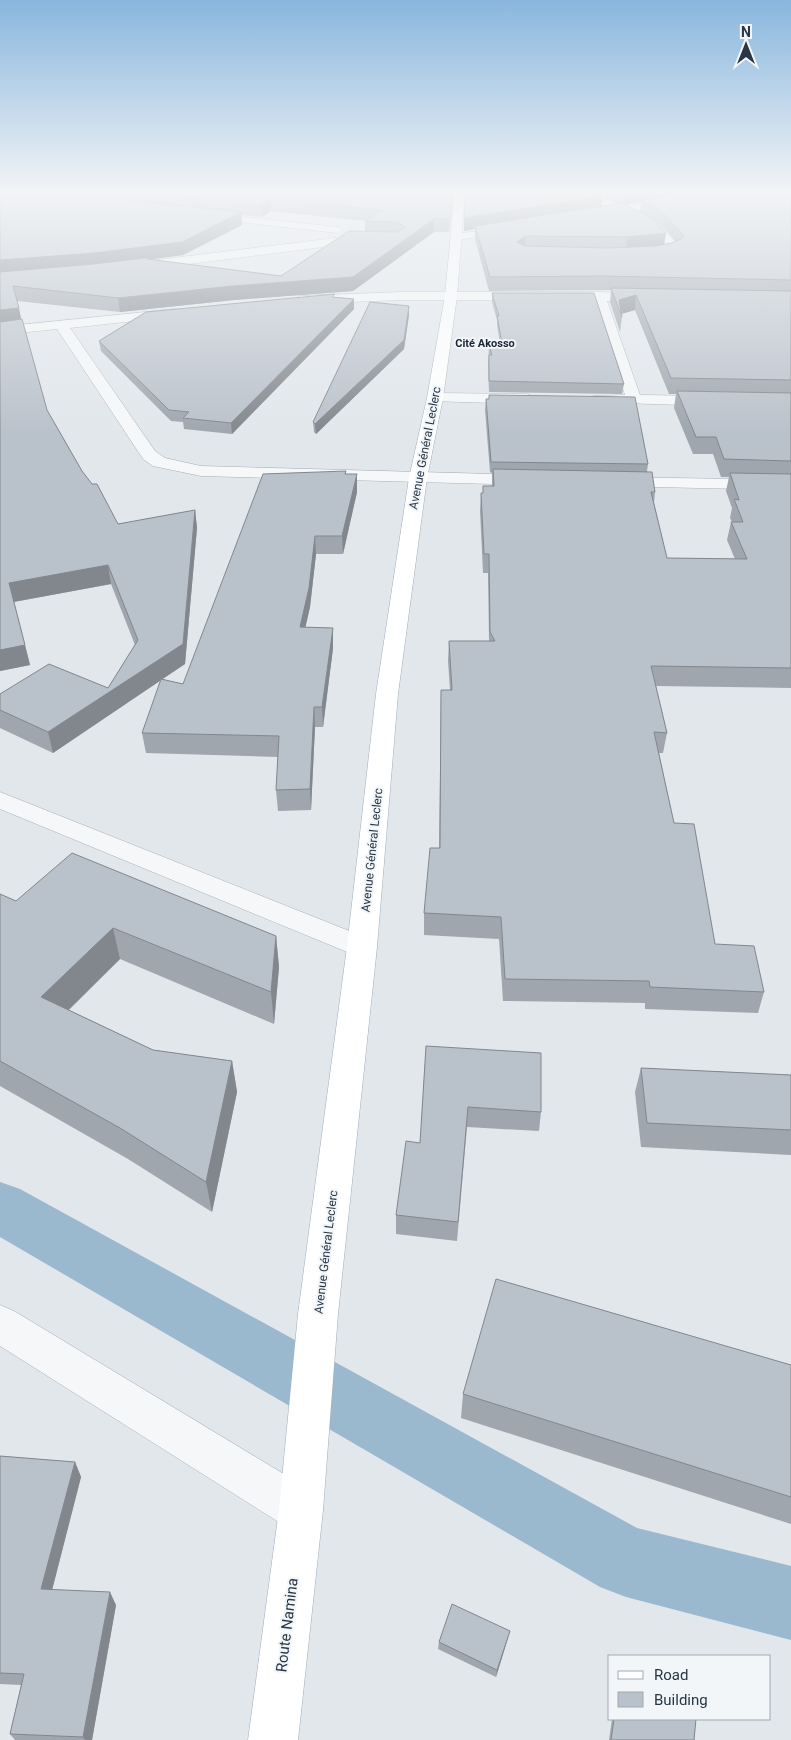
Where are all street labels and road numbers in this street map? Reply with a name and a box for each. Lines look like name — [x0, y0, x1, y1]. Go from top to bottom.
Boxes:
street label: Avenue Général Leclerc — [406, 385, 444, 511]
street label: Avenue Général Leclerc — [359, 787, 385, 913]
street label: Avenue Général Leclerc — [311, 1189, 341, 1315]
street label: Route Namina — [272, 1577, 302, 1673]

